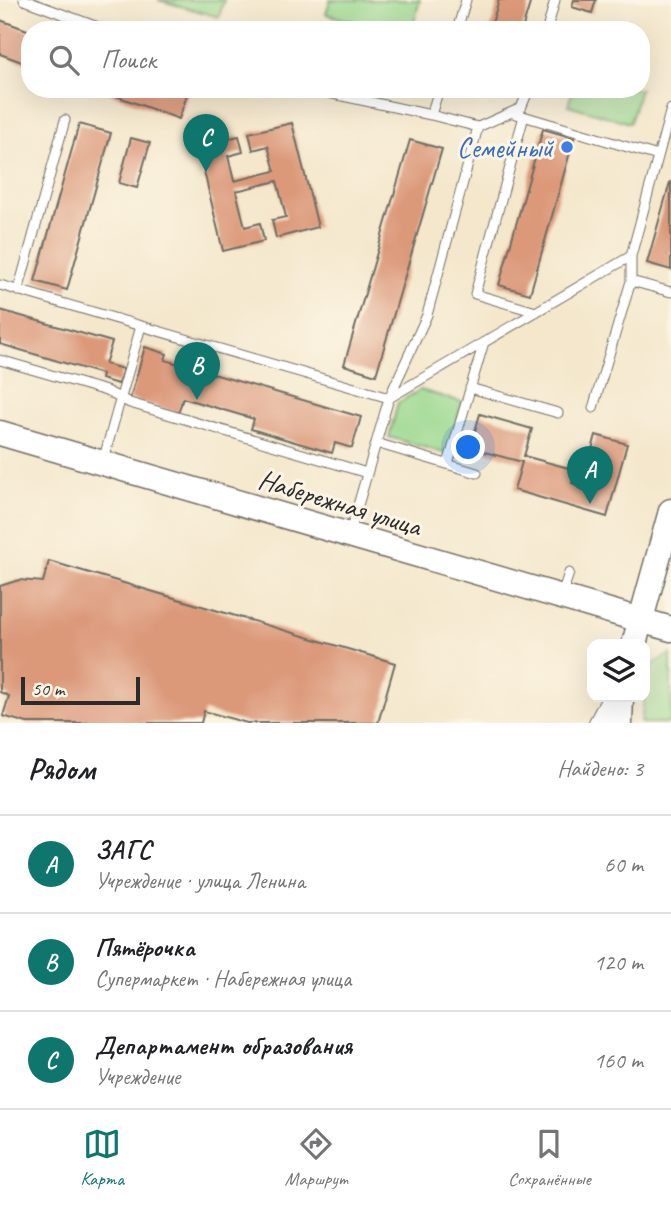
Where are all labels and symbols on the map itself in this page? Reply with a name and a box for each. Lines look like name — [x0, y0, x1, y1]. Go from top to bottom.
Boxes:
pin: C — [183, 114, 229, 172]
place label: Семейный — [457, 130, 554, 165]
marker: Семейный — [559, 139, 575, 155]
pin: B — [174, 342, 220, 400]
your location — [451, 430, 485, 464]
pin: A — [567, 446, 613, 504]
street label: Набережная улица — [254, 461, 427, 544]
scale bar — [21, 674, 140, 706]

